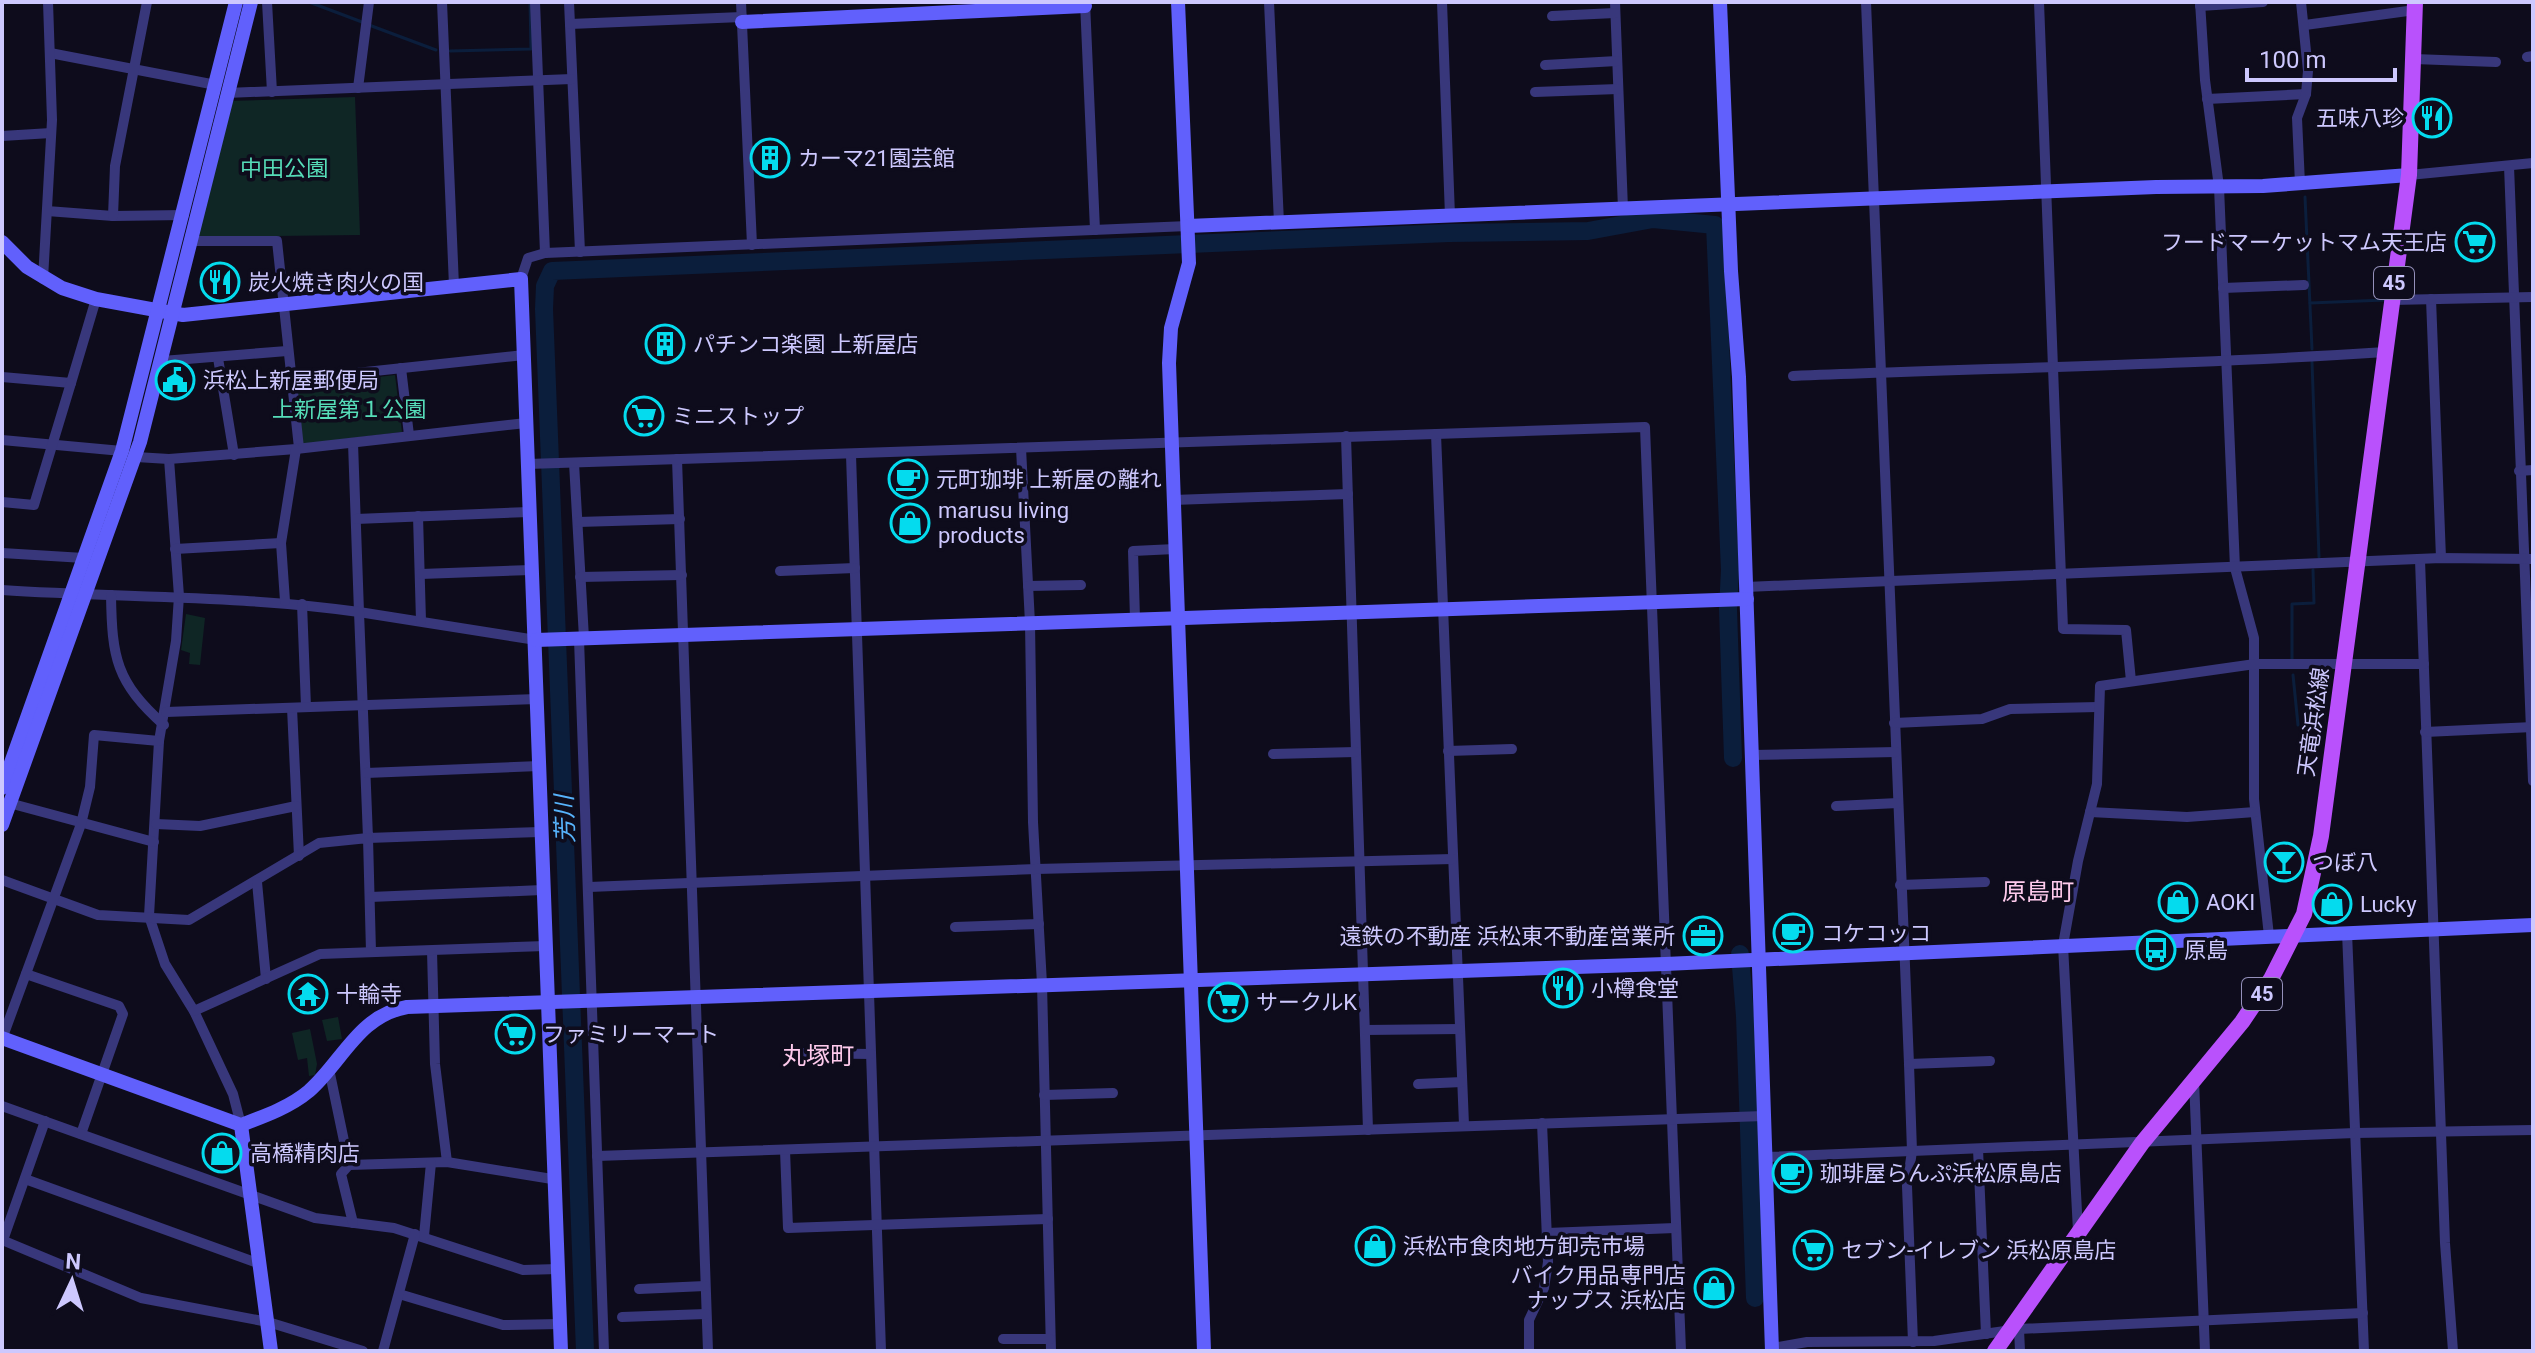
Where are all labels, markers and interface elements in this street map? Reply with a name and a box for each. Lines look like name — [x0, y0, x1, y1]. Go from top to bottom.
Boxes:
scale bar — [2247, 32, 2395, 82]
text: 100 m — [2259, 46, 2326, 74]
restaurant icon: 五味八珍 — [2411, 97, 2453, 139]
place label: 五味八珍 — [2316, 106, 2404, 131]
building icon: カーマ21園芸館 — [749, 137, 791, 179]
place label: カーマ21園芸館 — [798, 146, 955, 171]
park label: 中田公園 — [240, 156, 328, 181]
supermarket icon: フードマーケットマム天王店 — [2454, 221, 2496, 263]
place label: フードマーケットマム天王店 — [2161, 230, 2447, 255]
restaurant icon: 炭火焼き肉火の国 — [199, 261, 241, 303]
road number: 45 — [2374, 267, 2414, 299]
place label: 炭火焼き肉火の国 — [248, 270, 424, 295]
building icon: パチンコ楽園 上新屋店 — [644, 323, 686, 365]
place label: パチンコ楽園 上新屋店 — [693, 332, 918, 357]
public building icon: 浜松上新屋郵便局 — [154, 359, 196, 401]
place label: 浜松上新屋郵便局 — [203, 368, 379, 393]
supermarket icon: ミニストップ — [623, 395, 665, 437]
park label: 上新屋第１公園 — [272, 397, 426, 422]
place label: ミニストップ — [672, 404, 804, 429]
cafe icon: 元町珈琲 上新屋の離れ — [887, 458, 929, 500]
place label: 元町珈琲 上新屋の離れ — [936, 467, 1161, 492]
place label: marusu living products — [938, 498, 1069, 548]
shop icon: marusu living products — [889, 502, 931, 544]
street label: 天竜浜松線 — [2293, 666, 2334, 778]
water label: 芳川 — [550, 792, 580, 843]
bar icon: つぼ八 — [2263, 841, 2305, 883]
place label: つぼ八 — [2312, 850, 2378, 875]
district label: 原島町 — [2002, 878, 2074, 906]
shop icon: AOKI — [2157, 881, 2199, 923]
shop icon: Lucky — [2311, 883, 2353, 925]
place label: AOKI — [2206, 890, 2255, 915]
place label: Lucky — [2360, 892, 2417, 917]
cafe icon: コケコッコ — [1772, 912, 1814, 954]
office icon: 遠鉄の不動産 浜松東不動産営業所 — [1682, 915, 1724, 957]
place label: コケコッコ — [1821, 921, 1931, 946]
place label: 遠鉄の不動産 浜松東不動産営業所 — [1340, 924, 1675, 949]
bus stop icon: 原島 — [2135, 929, 2177, 971]
place label: 原島 — [2184, 938, 2228, 963]
restaurant icon: 小樽食堂 — [1542, 967, 1584, 1009]
temple icon: 十輪寺 — [287, 973, 329, 1015]
place label: 小樽食堂 — [1591, 976, 1679, 1001]
road number: 45 — [2242, 978, 2282, 1010]
supermarket icon: サークルK — [1207, 981, 1249, 1023]
place label: 十輪寺 — [336, 982, 402, 1007]
place label: サークルK — [1256, 990, 1357, 1015]
supermarket icon: ファミリーマート — [494, 1013, 536, 1055]
place label: ファミリーマート — [543, 1022, 719, 1047]
district label: 丸塚町 — [782, 1042, 854, 1070]
shop icon: 高橋精肉店 — [201, 1132, 243, 1174]
place label: 高橋精肉店 — [250, 1141, 360, 1166]
cafe icon: 珈琲屋らんぷ浜松原島店 — [1771, 1152, 1813, 1194]
place label: 珈琲屋らんぷ浜松原島店 — [1820, 1161, 2062, 1186]
shop icon: 浜松市食肉地方卸売市場 — [1354, 1225, 1396, 1267]
supermarket icon: セブン‐イレブン 浜松原島店 — [1792, 1229, 1834, 1271]
place label: 浜松市食肉地方卸売市場 — [1403, 1234, 1645, 1259]
place label: セブン‐イレブン 浜松原島店 — [1841, 1238, 2117, 1263]
north arrow — [32, 1241, 112, 1321]
text: N — [65, 1249, 82, 1275]
place label: バイク用品専門店 ナップス 浜松店 — [1510, 1263, 1686, 1313]
shop icon: バイク用品専門店 ナップス 浜松店 — [1693, 1267, 1735, 1309]

